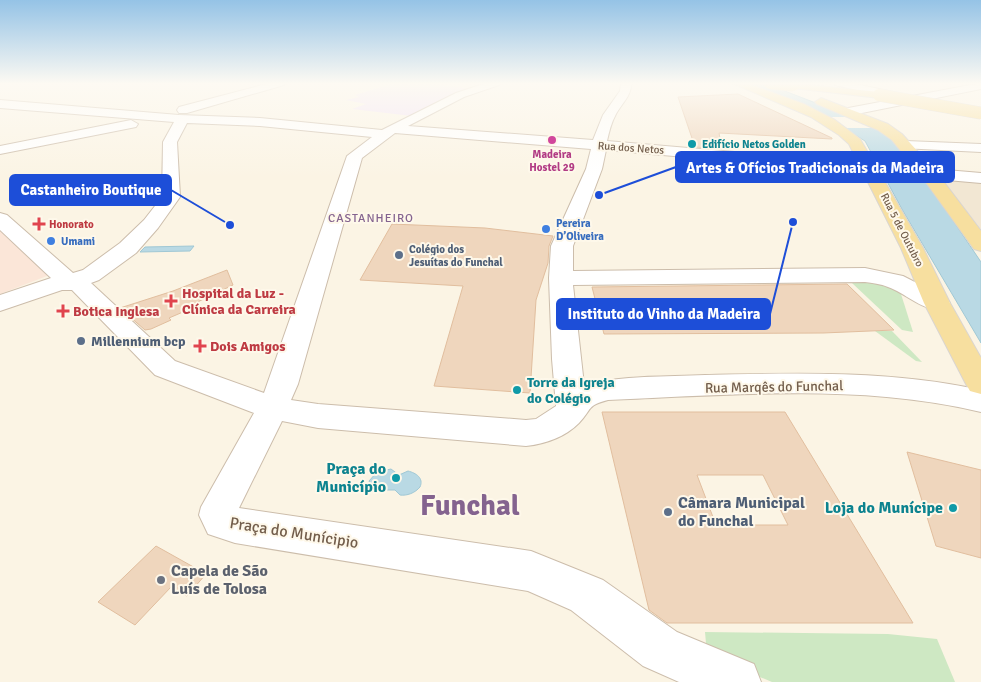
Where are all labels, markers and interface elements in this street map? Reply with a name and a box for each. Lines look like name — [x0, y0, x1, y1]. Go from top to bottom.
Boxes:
marker: Madeira Hostel 29 — [546, 134, 558, 146]
marker: Edifício Netos Golden — [686, 138, 698, 150]
place label: Edifício Netos Golden — [702, 138, 806, 151]
street label: Rua dos Netos — [597, 139, 665, 157]
place label: Madeira Hostel 29 — [529, 148, 575, 174]
callout: Artes & Ofícios Tradicionais da Madeira — [676, 152, 954, 182]
text: Artes & Ofícios Tradicionais da Madeira — [686, 159, 944, 177]
callout: Castanheiro Boutique — [10, 175, 171, 205]
text: Castanheiro Boutique — [20, 181, 162, 199]
street label: Rua 5 de Outubro — [878, 191, 926, 269]
district label: CASTANHEIRO — [328, 211, 414, 226]
place label: Pereira D’Oliveira — [556, 217, 604, 243]
marker: Honorato — [33, 218, 45, 230]
place label: Honorato — [49, 218, 94, 231]
marker: Pereira D’Oliveira — [540, 223, 552, 235]
marker: Umami — [45, 235, 57, 247]
place label: Umami — [61, 235, 95, 248]
place label: Colégio dos Jesuítas do Funchal — [409, 243, 503, 269]
marker: Colégio dos Jesuítas do Funchal — [393, 249, 405, 261]
place label: Hospital da Luz - Clínica da Carreira — [182, 285, 296, 318]
marker: Hospital da Luz - Clínica da Carreira — [164, 294, 178, 308]
callout: Instituto do Vinho da Madeira — [557, 299, 770, 329]
place label: Botica Inglesa — [73, 303, 159, 320]
marker: Botica Inglesa — [57, 305, 69, 317]
text: Instituto do Vinho da Madeira — [567, 305, 761, 323]
place label: Millennium bcp — [91, 333, 186, 350]
marker: Millennium bcp — [75, 335, 87, 347]
place label: Dois Amigos — [210, 338, 286, 355]
marker: Dois Amigos — [194, 340, 206, 352]
place label: Torre da Igreja do Colégio — [527, 374, 615, 407]
street label: Rua Marqês do Funchal — [705, 377, 843, 397]
marker: Torre da Igreja do Colégio — [511, 384, 523, 396]
place label: Praça do Município — [316, 459, 386, 497]
marker: Praça do Município — [390, 472, 402, 484]
district label: Funchal — [420, 488, 520, 523]
place label: Câmara Municipal do Funchal — [678, 493, 805, 531]
place label: Loja do Munícipe — [825, 498, 943, 518]
marker: Loja do Munícipe — [947, 502, 959, 514]
marker: Câmara Municipal do Funchal — [662, 506, 674, 518]
street label: Praça do Munícipio — [228, 513, 360, 553]
place label: Capela de São Luís de Tolosa — [171, 561, 268, 599]
marker: Capela de São Luís de Tolosa — [155, 574, 167, 586]

